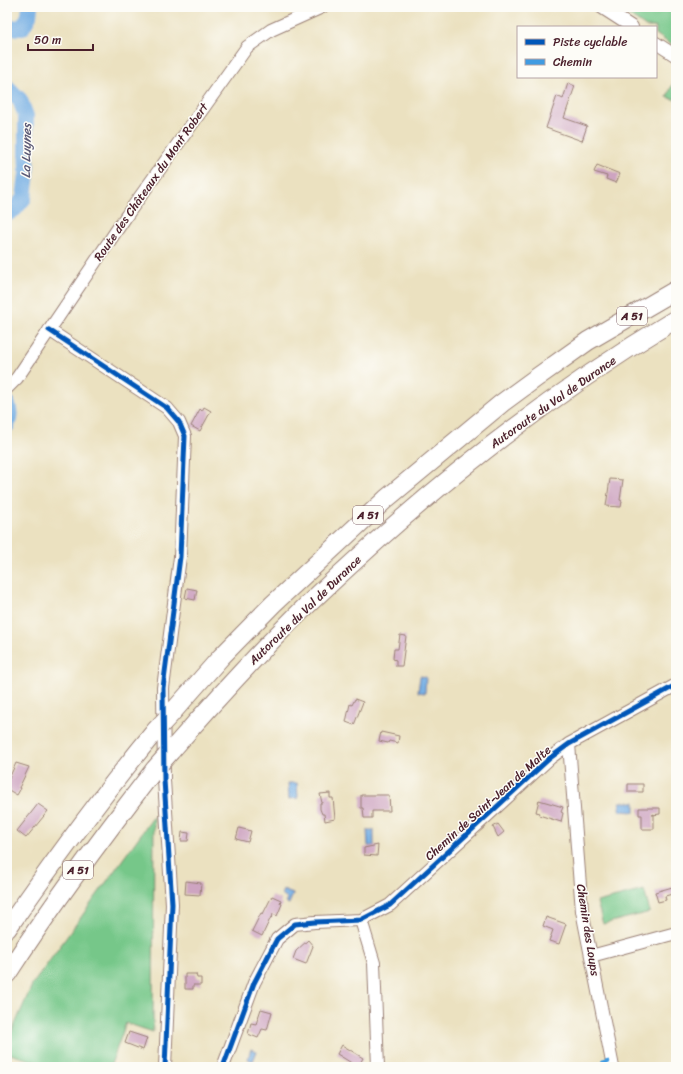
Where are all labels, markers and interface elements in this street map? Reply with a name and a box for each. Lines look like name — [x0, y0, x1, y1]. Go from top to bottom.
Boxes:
scale bar — [28, 26, 93, 52]
legend — [517, 26, 657, 78]
text: 50 m — [34, 29, 61, 51]
text: Piste cyclable — [553, 31, 627, 53]
text: Chemin — [553, 51, 592, 73]
street label: Route des Châteaux du Mont Robert — [88, 97, 215, 266]
water label: La Luynes — [14, 122, 38, 178]
road number: A 51 — [617, 307, 647, 325]
street label: Autoroute du Val de Durance — [484, 350, 621, 455]
road number: A 51 — [353, 506, 383, 524]
street label: Autoroute du Val de Durance — [242, 550, 367, 671]
street label: Chemin de Saint-Jean de Malte — [420, 740, 556, 866]
road number: A 51 — [63, 861, 93, 879]
street label: Chemin des Loups — [570, 882, 606, 978]

